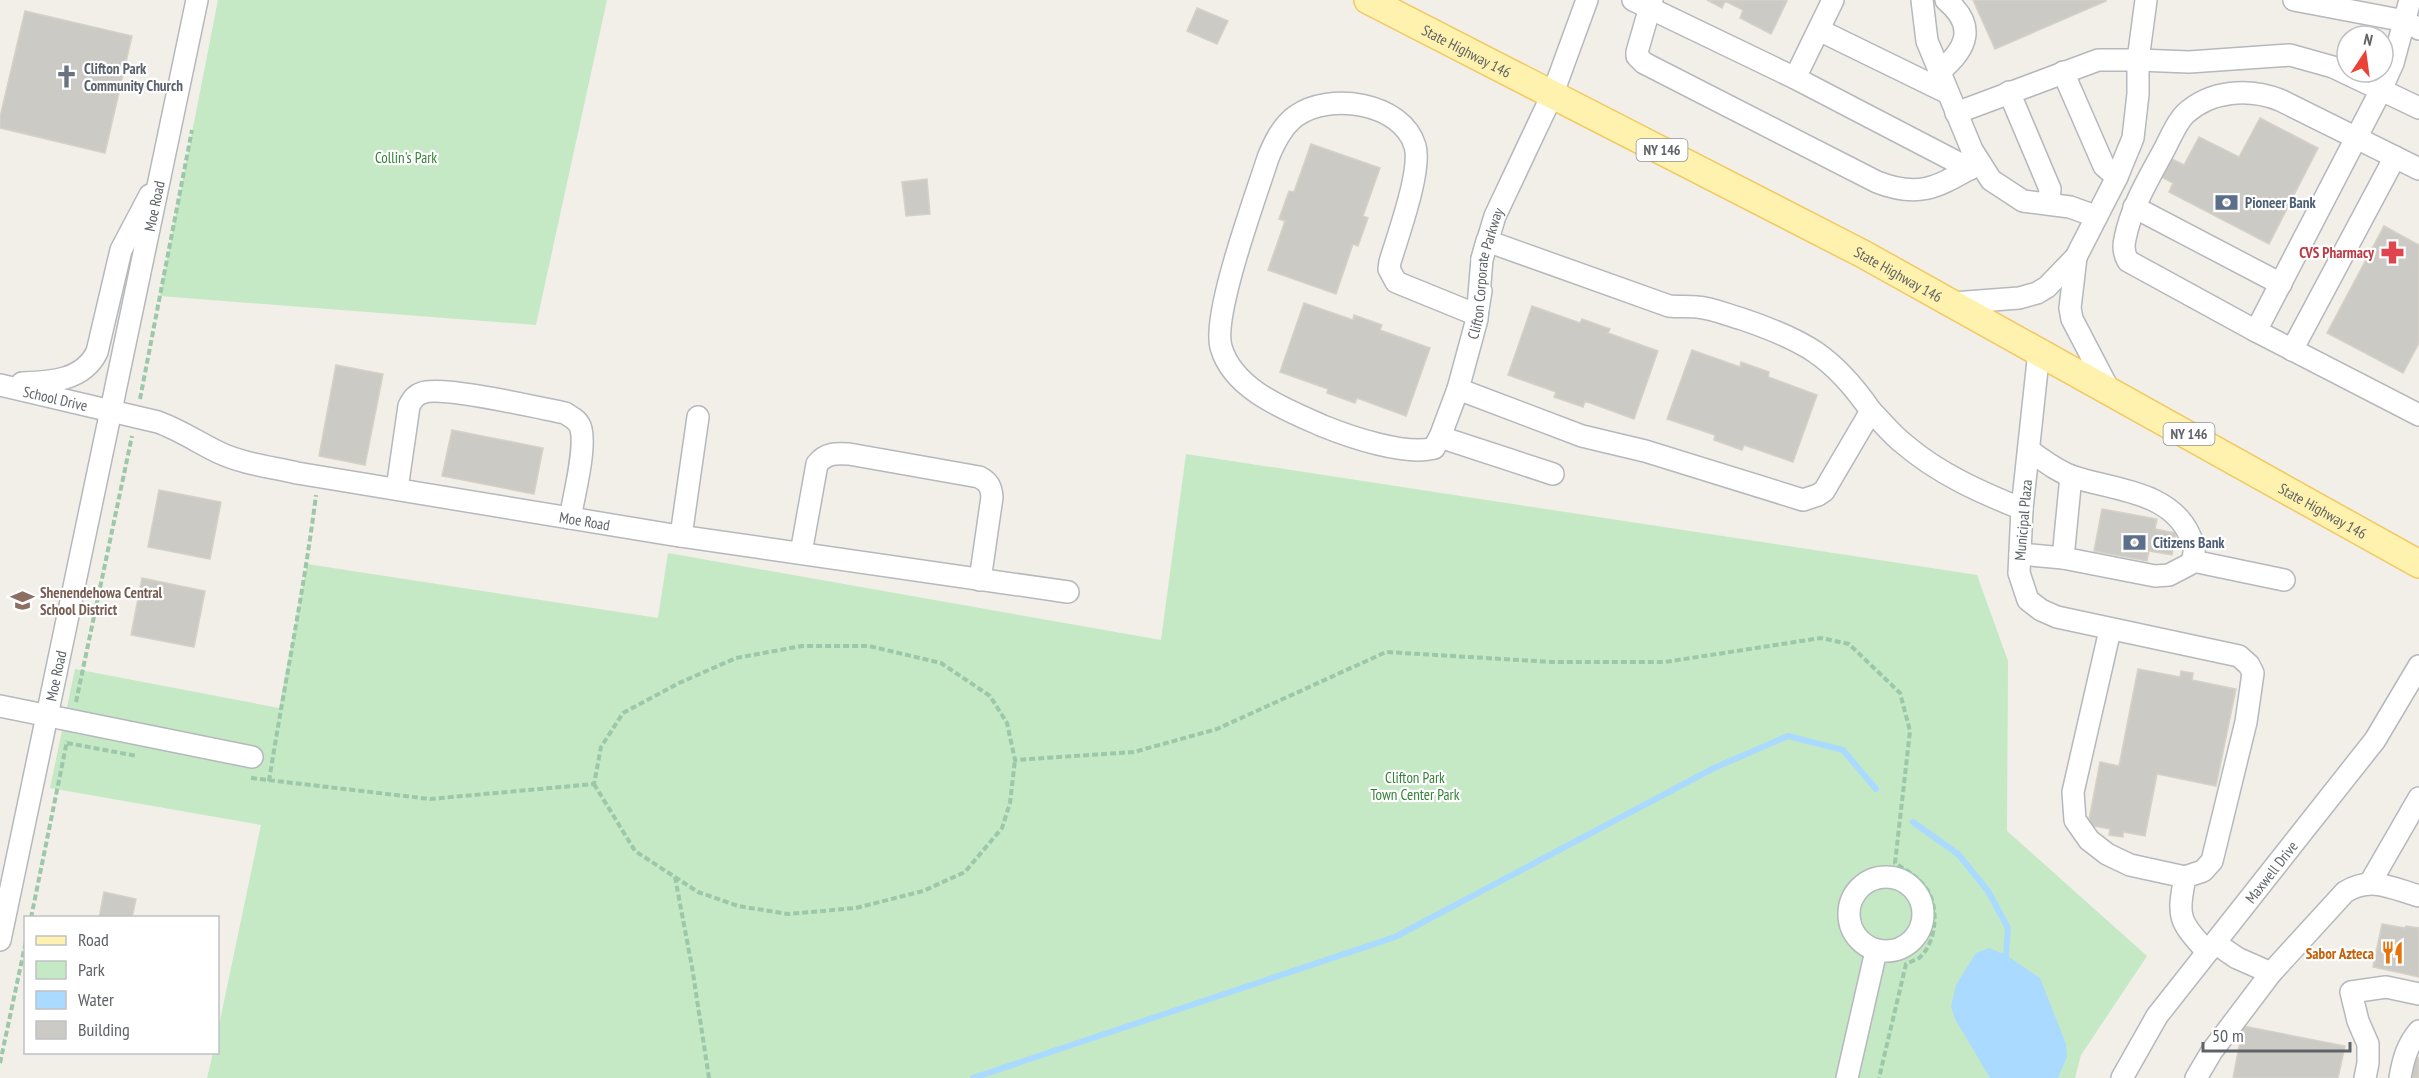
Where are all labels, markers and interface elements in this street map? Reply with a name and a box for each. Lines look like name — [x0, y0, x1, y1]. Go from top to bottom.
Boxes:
street label: State Highway 146 — [1419, 20, 1515, 82]
north arrow — [2335, 24, 2395, 84]
text: N — [2362, 29, 2375, 50]
place label: Clifton Park Community Church — [84, 59, 183, 95]
church icon: Clifton Park Community Church — [53, 64, 79, 90]
road number: NY 146 — [1636, 139, 1688, 161]
park label: Collin's Park — [375, 148, 437, 167]
street label: Moe Road — [139, 179, 168, 233]
bank icon: Pioneer Bank — [2214, 189, 2240, 215]
place label: Pioneer Bank — [2245, 193, 2317, 212]
street label: Clifton Corporate Parkway — [1462, 204, 1507, 341]
pharmacy icon: CVS Pharmacy — [2379, 239, 2405, 265]
street label: State Highway 146 — [1851, 242, 1946, 306]
place label: CVS Pharmacy — [2299, 243, 2375, 262]
street label: School Drive — [22, 381, 89, 415]
road number: NY 146 — [2164, 423, 2214, 445]
street label: State Highway 146 — [2276, 478, 2371, 543]
street label: Municipal Plaza — [2010, 479, 2036, 561]
street label: Moe Road — [558, 507, 612, 534]
bank icon: Citizens Bank — [2122, 529, 2148, 555]
place label: Citizens Bank — [2153, 533, 2225, 552]
place label: Shenendehowa Central School District — [40, 583, 163, 619]
school or university icon: Shenendehowa Central School District — [9, 588, 35, 614]
street label: Moe Road — [41, 649, 70, 703]
park label: Clifton Park Town Center Park — [1370, 768, 1460, 804]
street label: Maxwell Drive — [2240, 837, 2301, 907]
legend — [24, 916, 219, 1054]
text: Road — [78, 928, 109, 951]
restaurant icon: Sabor Azteca — [2379, 940, 2405, 966]
place label: Sabor Azteca — [2306, 944, 2374, 963]
text: Park — [78, 958, 105, 981]
text: Water — [78, 988, 114, 1011]
scale bar — [2203, 1015, 2350, 1053]
text: Building — [78, 1018, 130, 1041]
text: 50 m — [2212, 1024, 2244, 1047]

